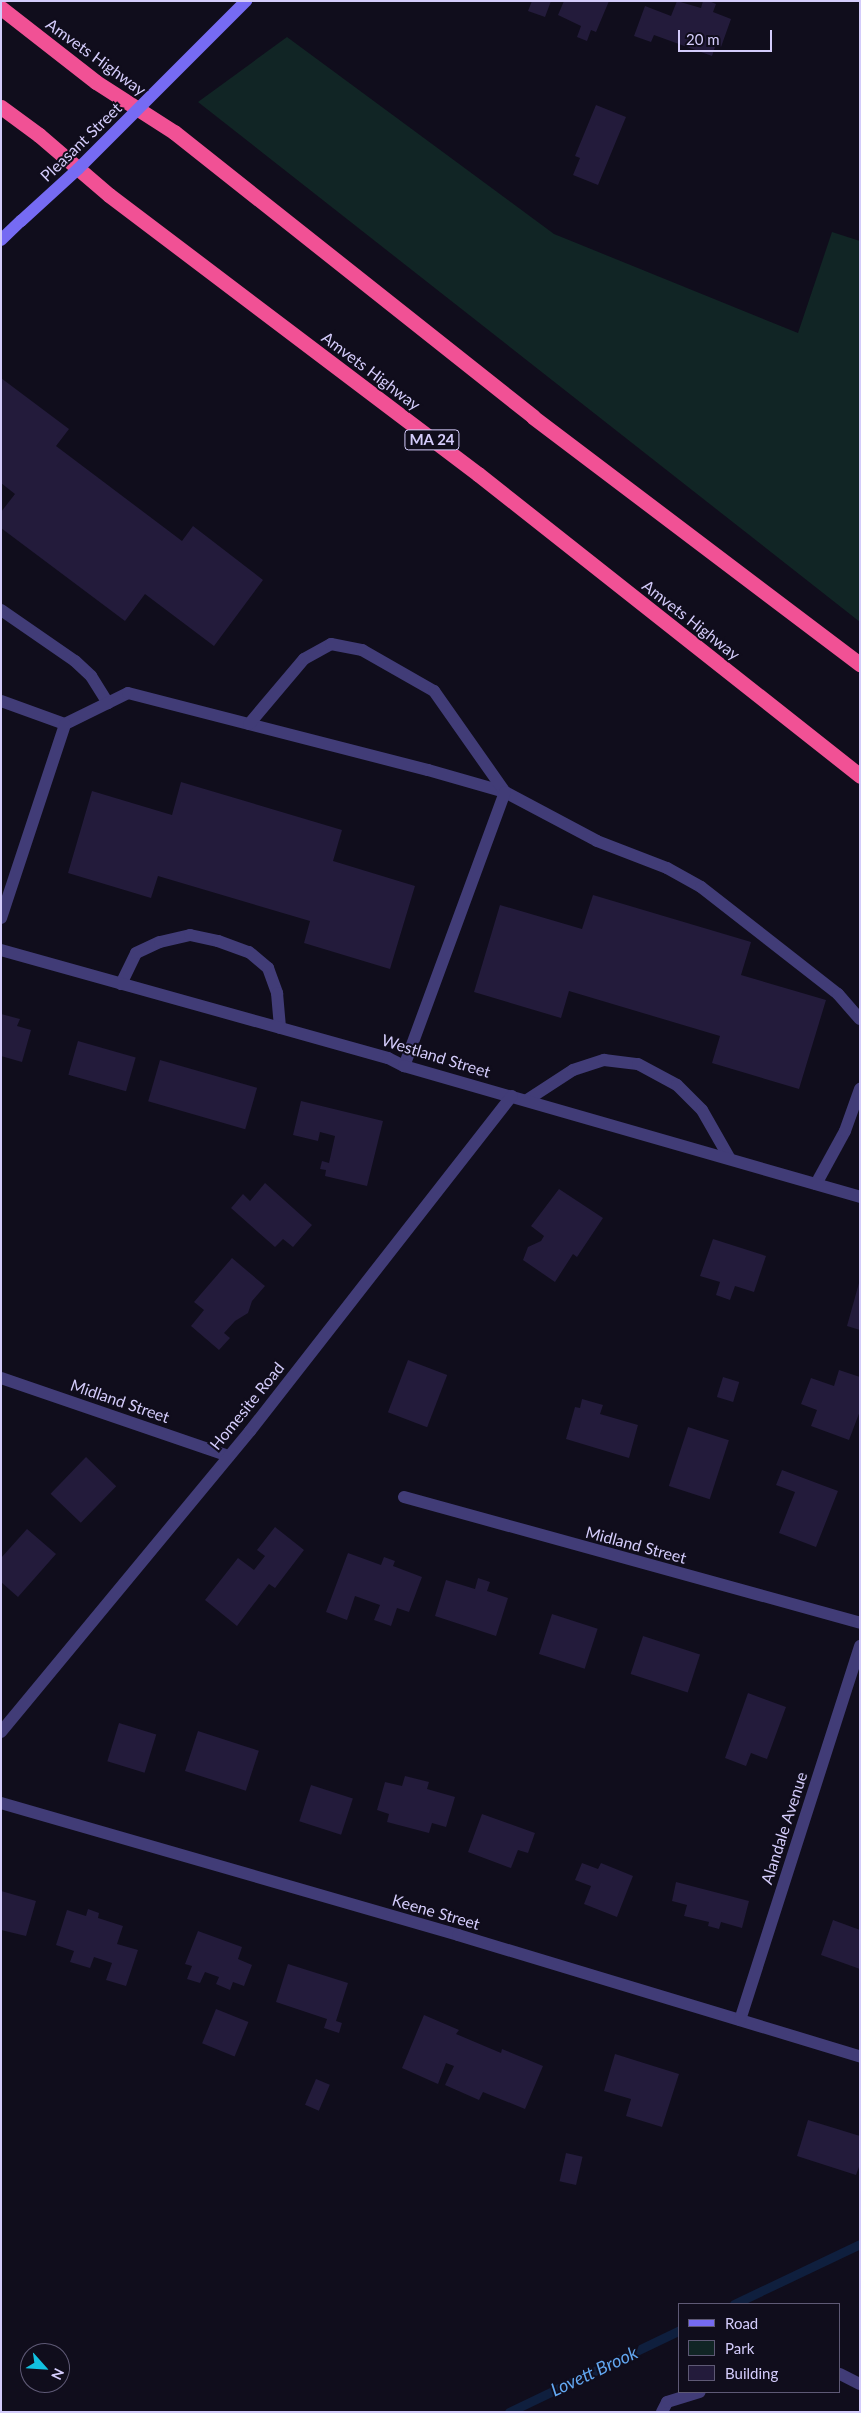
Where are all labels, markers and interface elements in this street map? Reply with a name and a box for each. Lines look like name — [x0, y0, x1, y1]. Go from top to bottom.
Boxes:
street label: Amvets Highway — [42, 14, 150, 100]
scale bar — [681, 20, 775, 52]
text: 20 m — [686, 30, 720, 48]
street label: Pleasant Street — [36, 98, 126, 186]
street label: Amvets Highway — [318, 328, 424, 414]
road number: MA 24 — [403, 428, 461, 452]
street label: Amvets Highway — [638, 576, 744, 664]
street label: Westland Street — [379, 1030, 493, 1082]
street label: Homesite Road — [206, 1358, 288, 1454]
street label: Midland Street — [68, 1375, 172, 1427]
street label: Midland Street — [584, 1522, 688, 1568]
street label: Alandale Avenue — [757, 1769, 811, 1887]
street label: Keene Street — [390, 1890, 482, 1934]
legend — [678, 2303, 841, 2393]
text: Road — [725, 2314, 758, 2332]
text: Park — [725, 2339, 754, 2357]
water label: Lovett Brook — [547, 2341, 641, 2401]
north arrow — [20, 2343, 70, 2393]
text: Building — [725, 2364, 778, 2382]
text: N — [48, 2366, 68, 2383]

